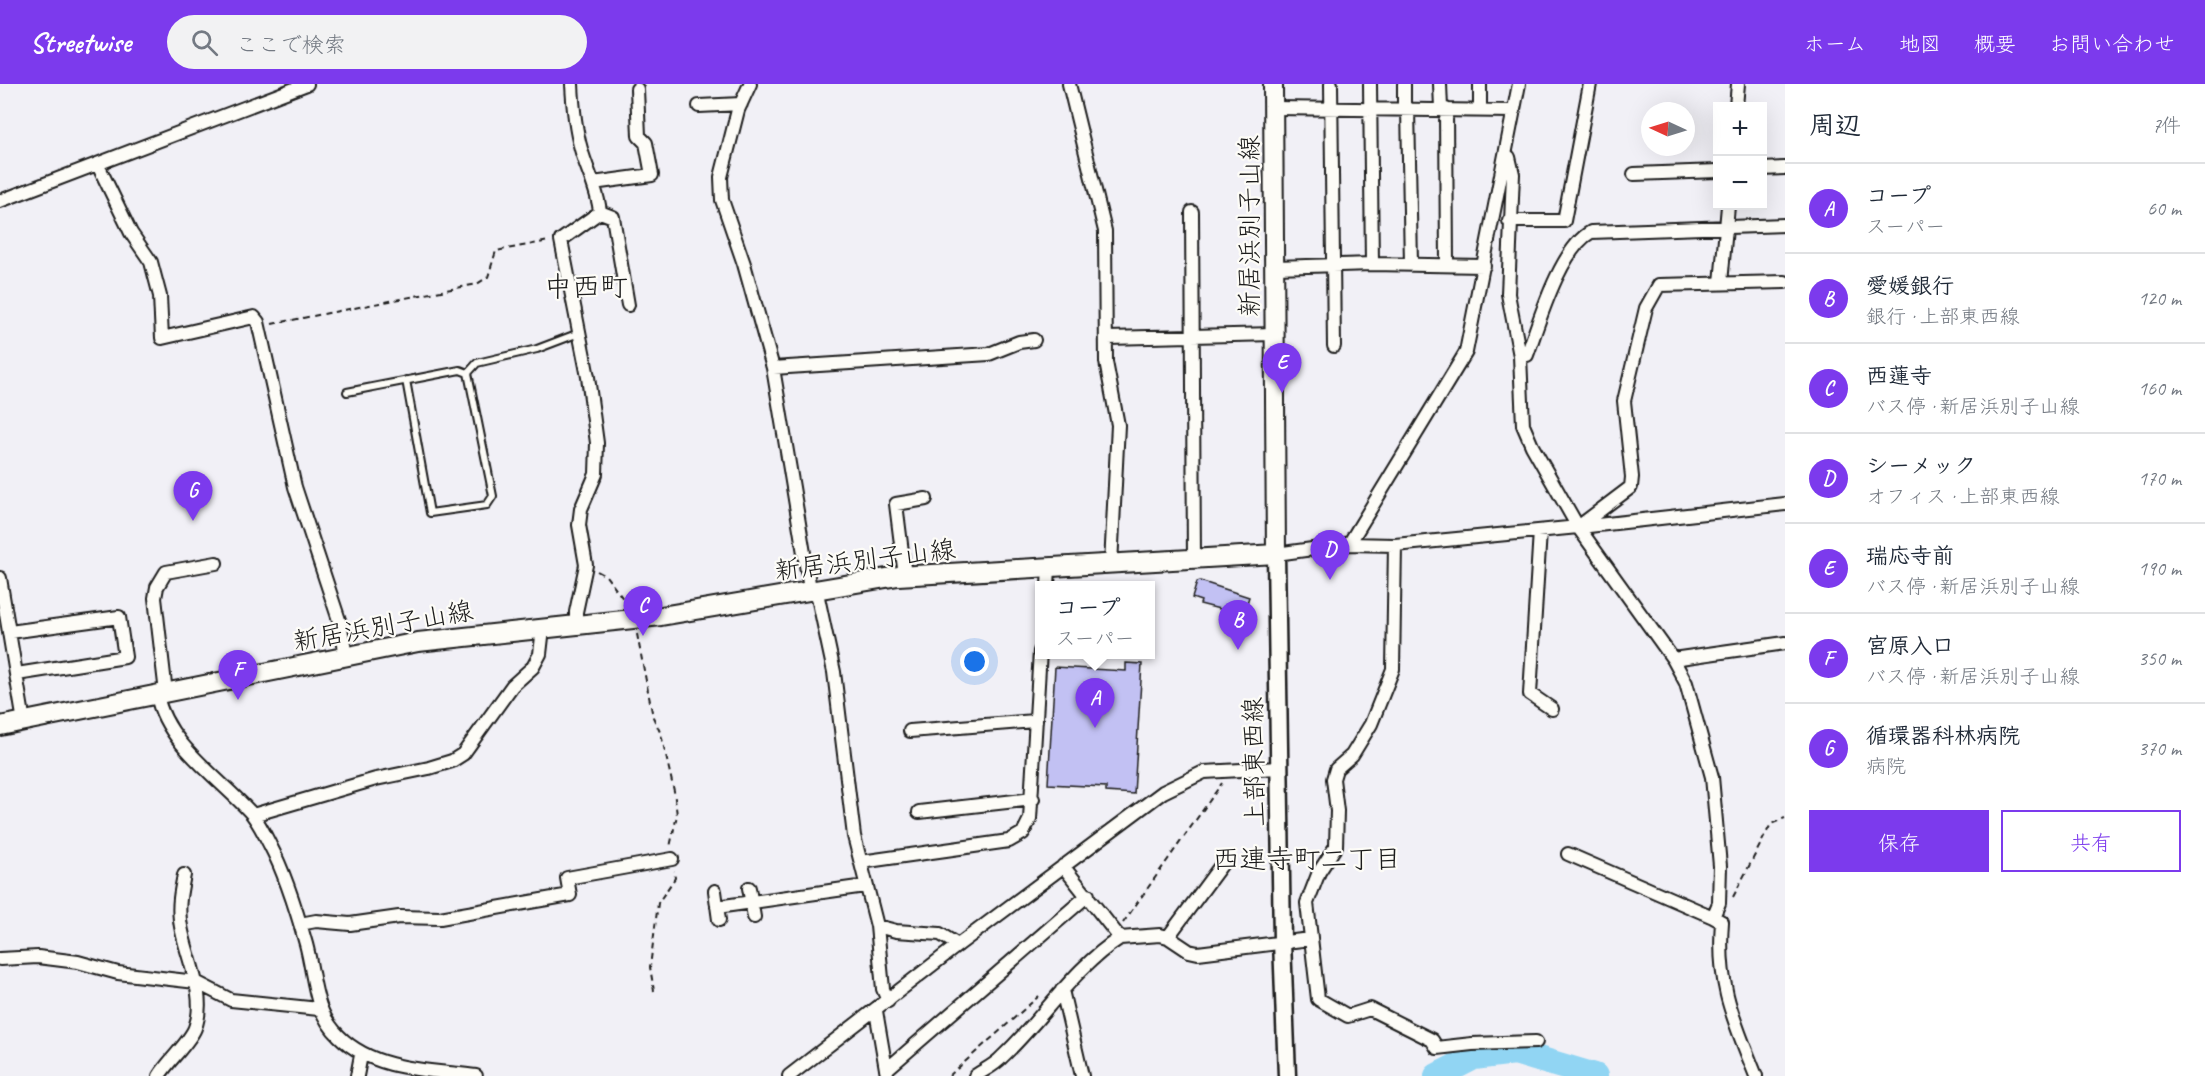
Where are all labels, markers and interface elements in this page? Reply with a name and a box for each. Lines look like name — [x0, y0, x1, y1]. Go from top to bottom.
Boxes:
search box — [167, 15, 587, 69]
text: Streetwise — [30, 25, 131, 60]
icon: search — [188, 26, 221, 59]
text: ここで検索 — [236, 31, 346, 59]
text: ホーム — [1804, 31, 1866, 57]
text: 地図 — [1899, 31, 1941, 57]
text: 概要 — [1974, 31, 2016, 57]
text: お問い合わせ — [2049, 31, 2175, 57]
north arrow — [1641, 102, 1695, 156]
map controls — [1713, 102, 1767, 210]
button: + — [1713, 102, 1767, 156]
text: 周辺 — [1809, 109, 1861, 142]
text: 7件 — [2152, 113, 2181, 138]
street label: 新居浜別子山線 — [1233, 135, 1266, 317]
button: − — [1713, 156, 1767, 210]
text: コープ — [1866, 182, 1931, 210]
text: A — [1823, 196, 1834, 221]
text: 60 m — [2147, 196, 2181, 221]
text: スーパー — [1866, 214, 1945, 239]
district label: 中西町 — [544, 269, 628, 304]
text: 愛媛銀行 — [1866, 272, 1954, 300]
text: B — [1823, 286, 1834, 311]
text: 120 m — [2138, 286, 2181, 311]
text: 銀行 · 上部東西線 — [1866, 304, 2019, 329]
pin: E — [1262, 344, 1302, 393]
text: 西蓮寺 — [1866, 362, 1932, 390]
text: C — [1824, 376, 1833, 401]
text: 160 m — [2138, 376, 2181, 401]
text: バス停 · 新居浜別子山線 — [1866, 394, 2079, 419]
text: シーメック — [1866, 452, 1976, 480]
text: D — [1823, 466, 1834, 491]
text: 170 m — [2138, 466, 2181, 491]
pin: G — [174, 472, 212, 521]
text: オフィス · 上部東西線 — [1866, 484, 2059, 509]
pin: D — [1310, 530, 1350, 580]
street label: 新居浜別子山線 — [773, 533, 957, 587]
text: 瑞応寺前 — [1866, 542, 1954, 570]
text: E — [1823, 556, 1834, 581]
text: 190 m — [2138, 556, 2181, 581]
text: バス停 · 新居浜別子山線 — [1866, 574, 2079, 599]
popup — [1035, 581, 1155, 659]
pin: C — [624, 586, 662, 636]
street label: 新居浜別子山線 — [291, 594, 475, 658]
text: コープ — [1055, 594, 1121, 622]
pin: B — [1218, 600, 1258, 650]
text: スーパー — [1055, 626, 1135, 651]
text: 宮原入口 — [1866, 632, 1954, 660]
text: F — [1824, 646, 1833, 671]
text: 350 m — [2138, 646, 2181, 671]
your location — [960, 647, 989, 676]
pin: F — [218, 650, 258, 700]
text: バス停 · 新居浜別子山線 — [1866, 664, 2079, 689]
pin: A — [1076, 678, 1114, 728]
street label: 上部東西線 — [1236, 697, 1272, 827]
text: 循環器科林病院 — [1866, 722, 2020, 750]
text: G — [1824, 736, 1833, 761]
text: 370 m — [2138, 736, 2181, 761]
text: 病院 — [1866, 754, 1906, 779]
button: 保存 — [1809, 810, 1989, 872]
button: 共有 — [2001, 810, 2181, 872]
district label: 西連寺町二丁目 — [1213, 842, 1402, 876]

